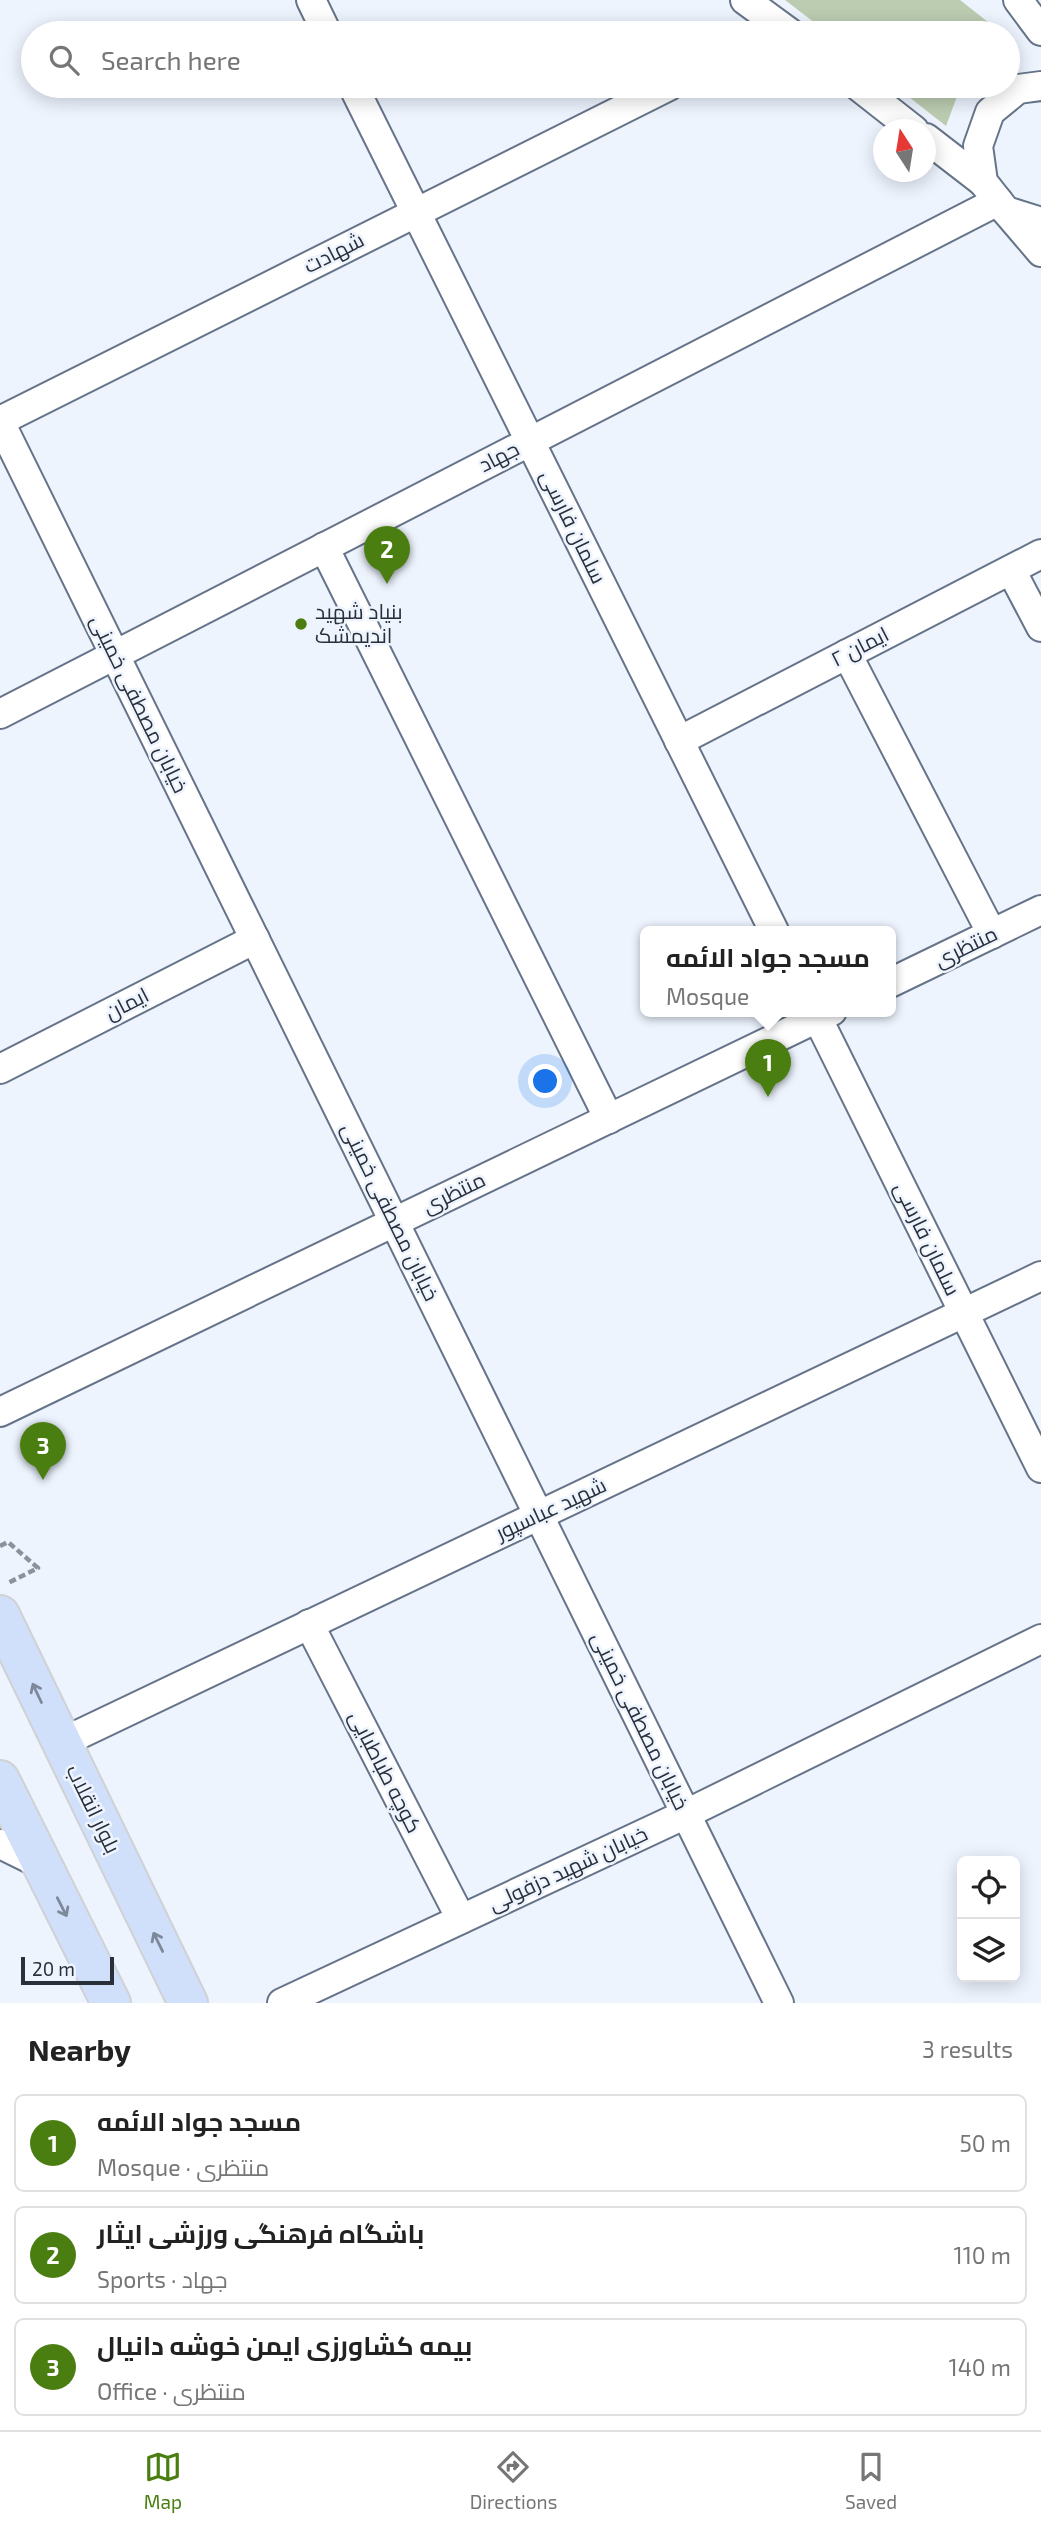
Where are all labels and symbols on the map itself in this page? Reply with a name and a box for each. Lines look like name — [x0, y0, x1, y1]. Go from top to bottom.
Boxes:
north arrow — [873, 119, 936, 182]
street label: شهادت — [299, 226, 368, 279]
street label: جهاد — [474, 435, 524, 478]
street label: سلمان فارسی — [534, 465, 613, 588]
pin: 2 — [364, 526, 410, 584]
place label: بنیاد شهید اندیمشک — [315, 598, 403, 647]
street label: خیابان مصطفی خمینی — [85, 610, 194, 797]
marker: بنیاد شهید اندیمشک — [293, 616, 309, 632]
street label: ایمان ۲ — [826, 621, 893, 673]
street label: منتظری — [930, 920, 1002, 973]
street label: ایمان — [100, 981, 153, 1026]
pin: 1 — [745, 1039, 791, 1097]
your location — [528, 1064, 562, 1098]
street label: خیابان مصطفی خمینی — [336, 1118, 445, 1305]
street label: منتظری — [418, 1166, 490, 1219]
street label: سلمان فارسی — [888, 1177, 967, 1300]
pin: 3 — [20, 1422, 66, 1480]
street label: شهید عباسپور — [490, 1471, 611, 1546]
street label: خیابان مصطفی خمینی — [586, 1627, 695, 1814]
one-way arrow — [30, 1683, 43, 1704]
street label: کوچه طباطبایی — [342, 1706, 428, 1838]
street label: بلوار انقلاب — [61, 1760, 126, 1857]
street label: خیابان شهید دزفولی — [484, 1820, 652, 1917]
one-way arrow — [56, 1896, 70, 1917]
one-way arrow — [151, 1932, 165, 1953]
scale bar — [21, 1954, 114, 1986]

